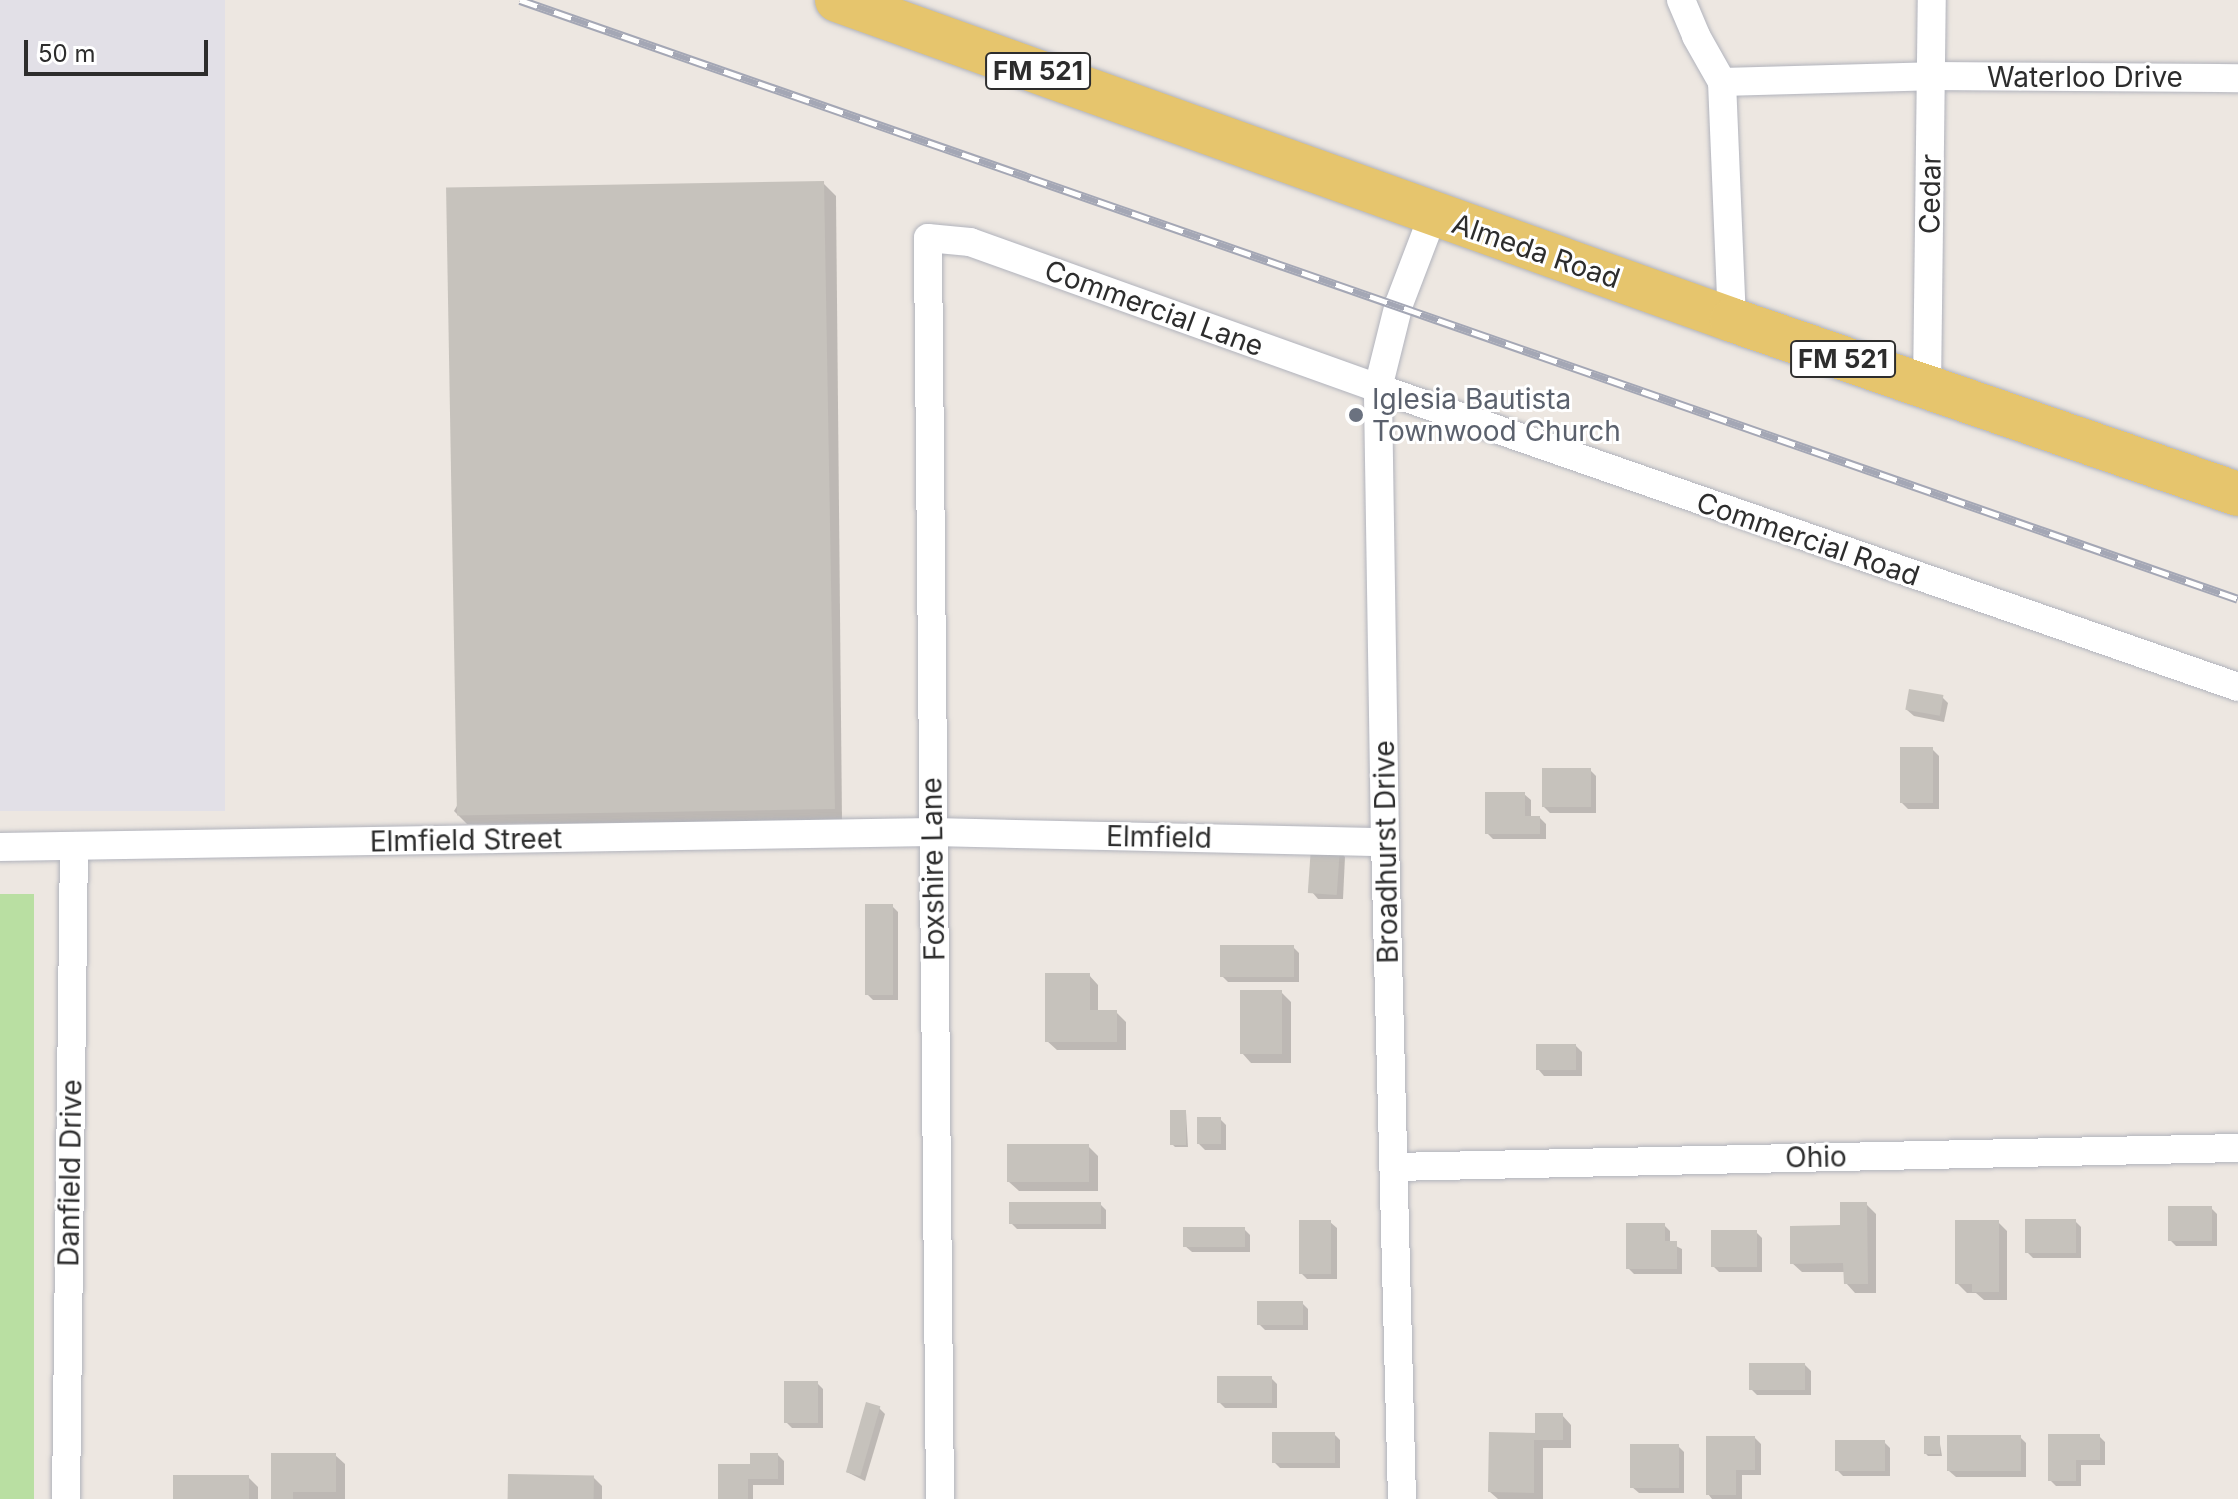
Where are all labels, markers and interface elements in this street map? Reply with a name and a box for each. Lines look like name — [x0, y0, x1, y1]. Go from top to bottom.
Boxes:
scale bar — [28, 24, 212, 74]
text: 50 m — [38, 39, 96, 68]
road number: FM 521 — [984, 49, 1092, 93]
street label: Waterloo Drive — [1987, 60, 2183, 94]
street label: Cedar — [1913, 154, 1947, 234]
street label: Almeda Road — [1448, 207, 1624, 295]
street label: Commercial Lane — [1040, 253, 1268, 363]
road number: FM 521 — [1789, 337, 1897, 381]
place label: Iglesia Bautista Townwood Church — [1372, 382, 1621, 448]
marker: Iglesia Bautista Townwood Church — [1347, 406, 1365, 424]
street label: Commercial Road — [1692, 485, 1924, 593]
street label: Broadhurst Drive — [1367, 740, 1405, 964]
street label: Foxshire Lane — [915, 777, 951, 961]
street label: Elmfield — [1106, 819, 1212, 855]
street label: Elmfield Street — [370, 822, 562, 858]
street label: Danfield Drive — [52, 1079, 88, 1267]
street label: Ohio — [1785, 1140, 1847, 1174]

